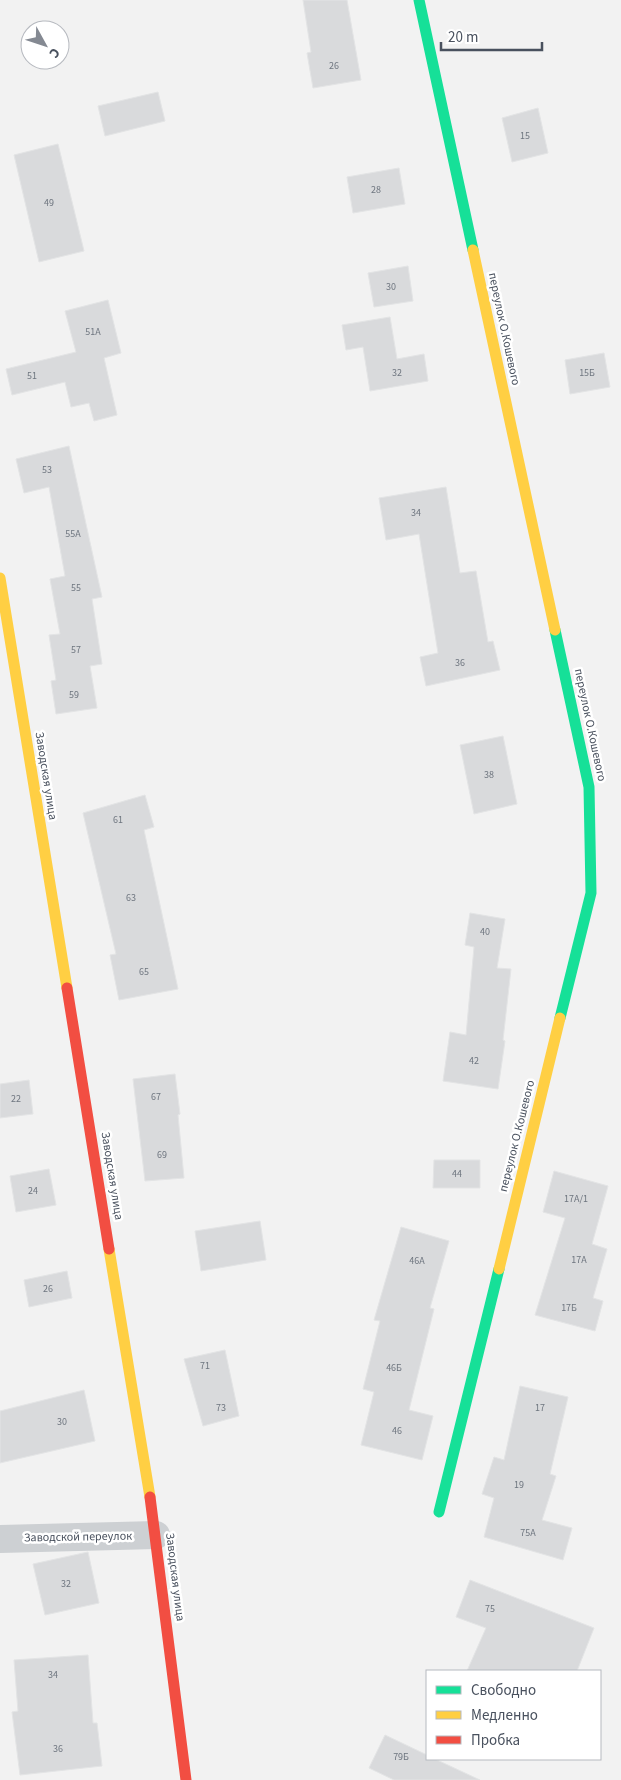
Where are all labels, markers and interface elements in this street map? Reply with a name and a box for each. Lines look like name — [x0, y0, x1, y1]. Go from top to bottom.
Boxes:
north arrow — [20, 20, 70, 70]
scale bar — [441, 20, 542, 52]
text: 20 m — [448, 27, 478, 48]
text: С — [44, 43, 64, 62]
house number: 26 — [329, 59, 339, 73]
house number: 15 — [520, 129, 530, 143]
house number: 28 — [371, 183, 381, 197]
house number: 49 — [44, 196, 54, 210]
street label: переулок О.Кошевого — [484, 271, 524, 387]
house number: 30 — [386, 280, 396, 294]
house number: 51А — [85, 325, 101, 339]
house number: 32 — [392, 366, 402, 380]
house number: 15Б — [579, 366, 595, 380]
house number: 51 — [27, 369, 37, 383]
house number: 53 — [42, 463, 52, 477]
house number: 34 — [411, 506, 421, 520]
house number: 55А — [65, 527, 81, 541]
house number: 55 — [71, 581, 81, 595]
house number: 57 — [71, 643, 81, 657]
house number: 36 — [455, 656, 465, 670]
street label: переулок О.Кошевого — [570, 667, 610, 783]
house number: 59 — [69, 688, 79, 702]
street label: Заводская улица — [31, 731, 61, 821]
house number: 38 — [484, 768, 494, 782]
house number: 61 — [113, 813, 123, 827]
house number: 63 — [126, 891, 136, 905]
house number: 40 — [480, 925, 490, 939]
house number: 65 — [139, 965, 149, 979]
house number: 42 — [469, 1054, 479, 1068]
street label: переулок О.Кошевого — [495, 1078, 539, 1194]
house number: 67 — [151, 1090, 161, 1104]
house number: 22 — [11, 1092, 21, 1106]
street label: Заводская улица — [97, 1131, 127, 1221]
house number: 69 — [157, 1148, 167, 1162]
house number: 44 — [452, 1167, 462, 1181]
house number: 24 — [28, 1184, 38, 1198]
house number: 17А/1 — [564, 1192, 588, 1206]
house number: 17А — [571, 1253, 587, 1267]
house number: 46А — [409, 1254, 425, 1268]
house number: 26 — [43, 1282, 53, 1296]
house number: 17Б — [561, 1301, 577, 1315]
house number: 71 — [200, 1359, 210, 1373]
house number: 46Б — [386, 1361, 402, 1375]
house number: 73 — [216, 1401, 226, 1415]
house number: 17 — [535, 1401, 545, 1415]
house number: 30 — [57, 1415, 67, 1429]
house number: 46 — [392, 1424, 402, 1438]
house number: 19 — [514, 1478, 524, 1492]
house number: 75А — [520, 1526, 536, 1540]
street label: Заводской переулок — [24, 1528, 132, 1546]
street label: Заводская улица — [161, 1532, 189, 1622]
house number: 32 — [61, 1577, 71, 1591]
house number: 75 — [485, 1602, 495, 1616]
house number: 34 — [48, 1668, 58, 1682]
legend — [426, 1670, 601, 1760]
text: Свободно — [471, 1680, 536, 1701]
text: Медленно — [471, 1705, 538, 1726]
text: Пробка — [471, 1730, 520, 1751]
house number: 36 — [53, 1742, 63, 1756]
house number: 79Б — [393, 1750, 409, 1764]

